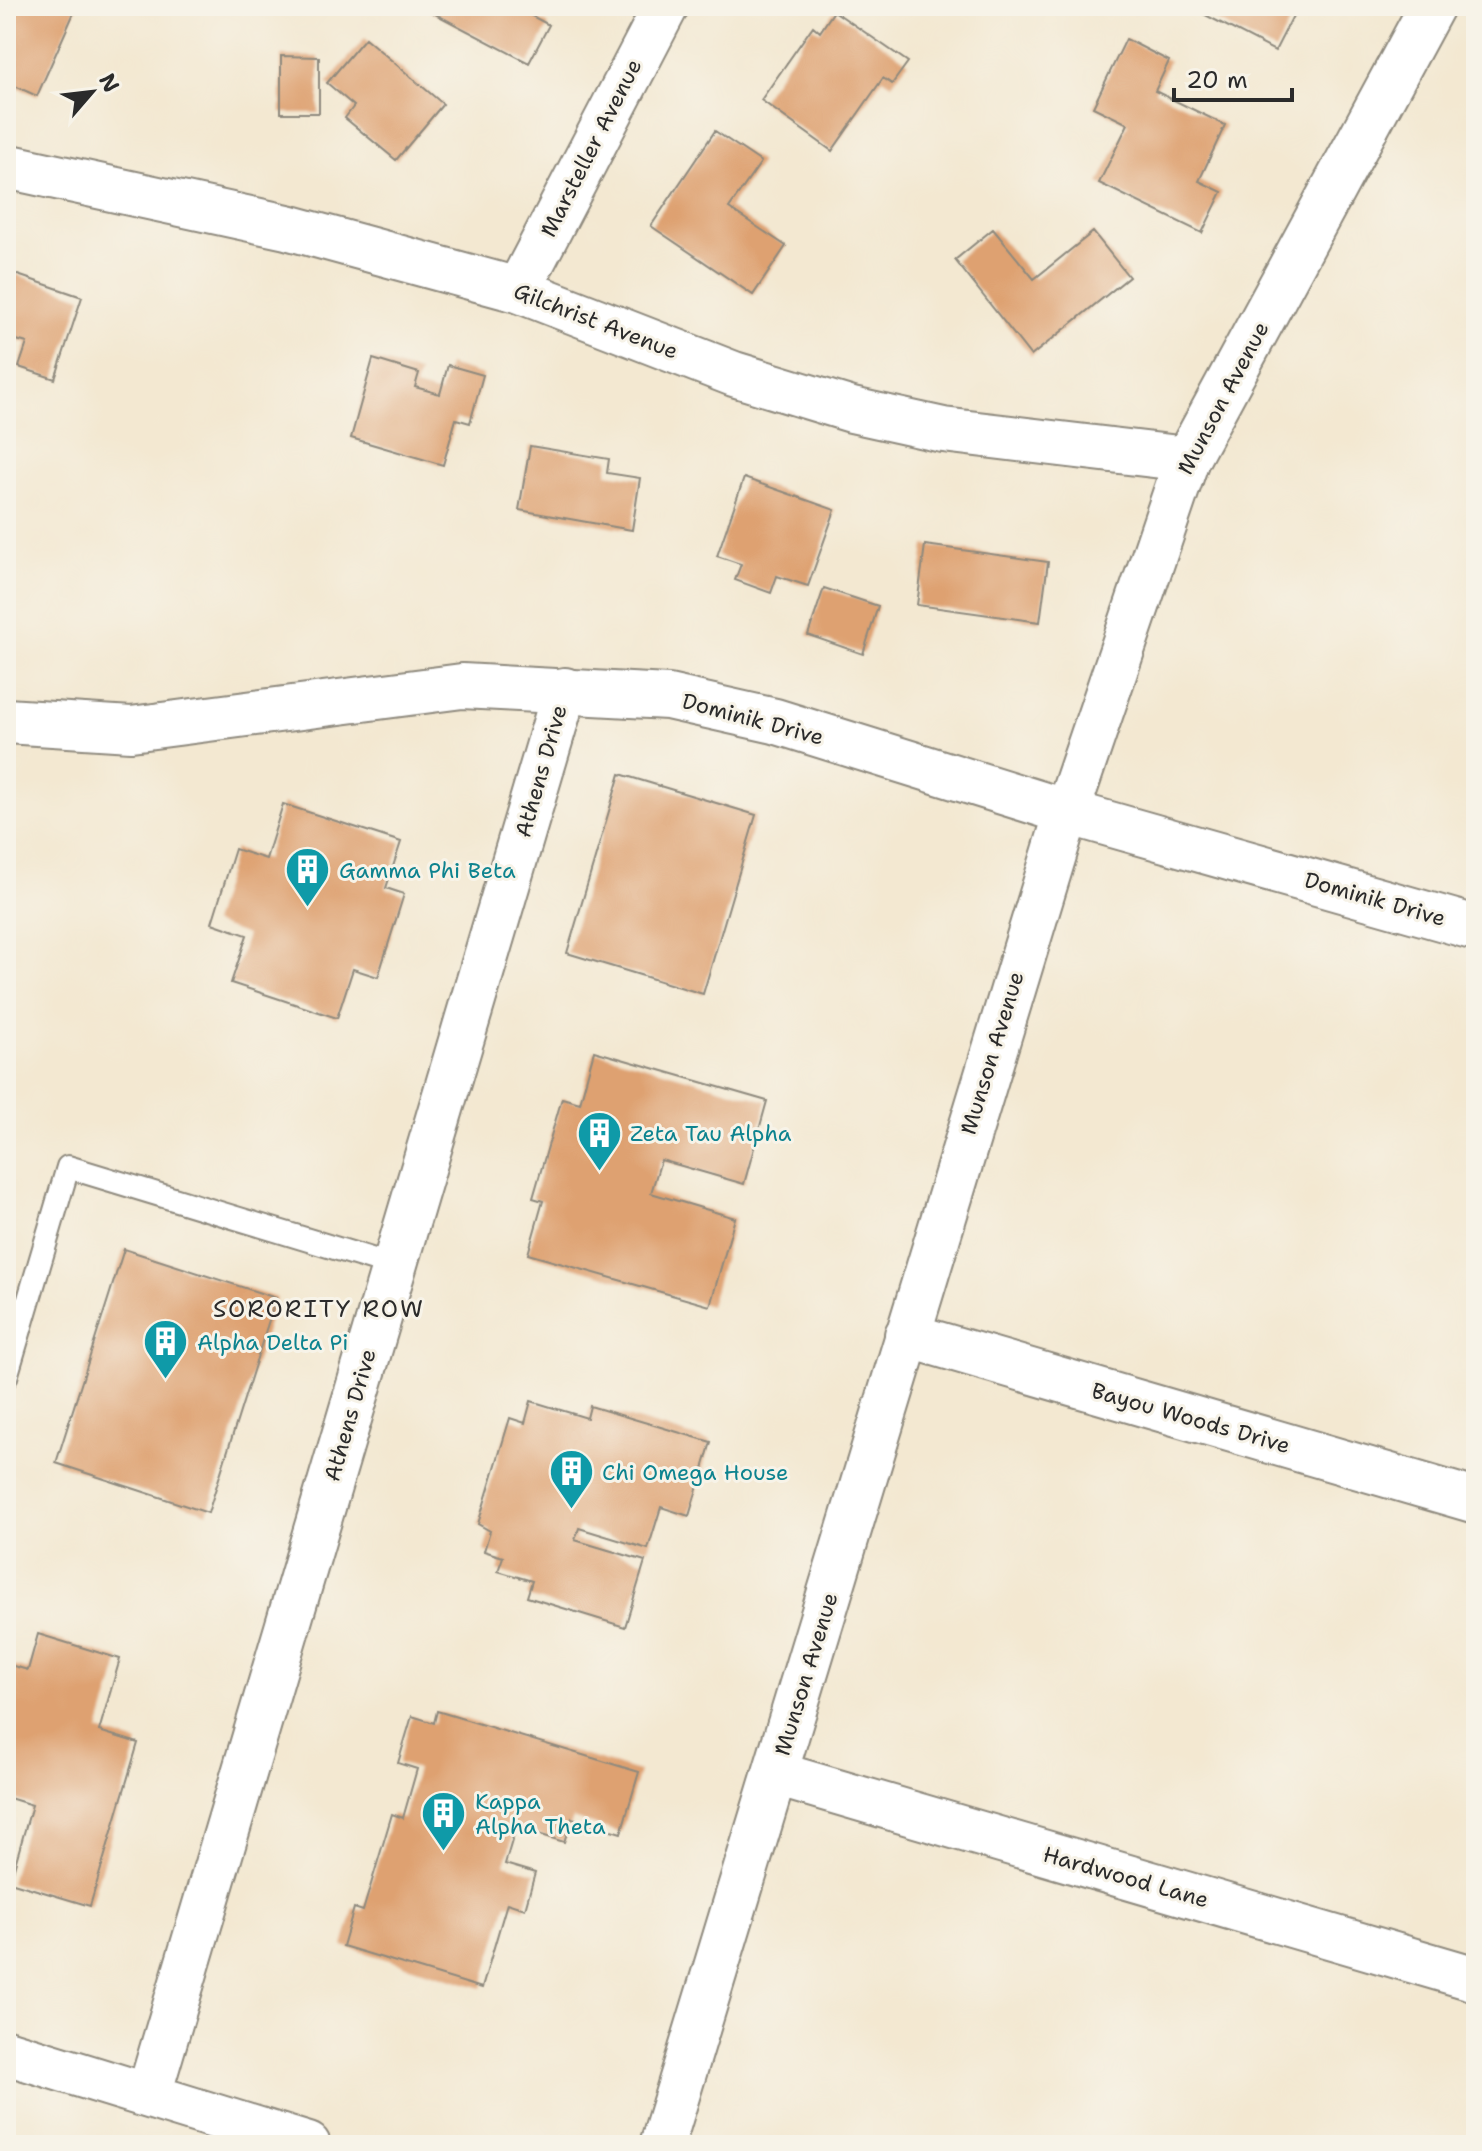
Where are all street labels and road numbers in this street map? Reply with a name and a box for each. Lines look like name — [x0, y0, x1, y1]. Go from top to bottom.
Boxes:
street label: Marsteller Avenue — [534, 54, 648, 242]
street label: Gilchrist Avenue — [510, 276, 682, 366]
street label: Munson Avenue — [1170, 317, 1276, 479]
street label: Dominik Drive — [679, 686, 827, 752]
street label: Athens Drive — [508, 701, 574, 841]
street label: Dominik Drive — [1301, 865, 1449, 933]
street label: Munson Avenue — [953, 968, 1031, 1138]
street label: Athens Drive — [317, 1345, 383, 1485]
street label: Bayou Woods Drive — [1088, 1376, 1294, 1460]
street label: Munson Avenue — [767, 1589, 845, 1759]
street label: Hardwood Lane — [1040, 1840, 1212, 1914]

